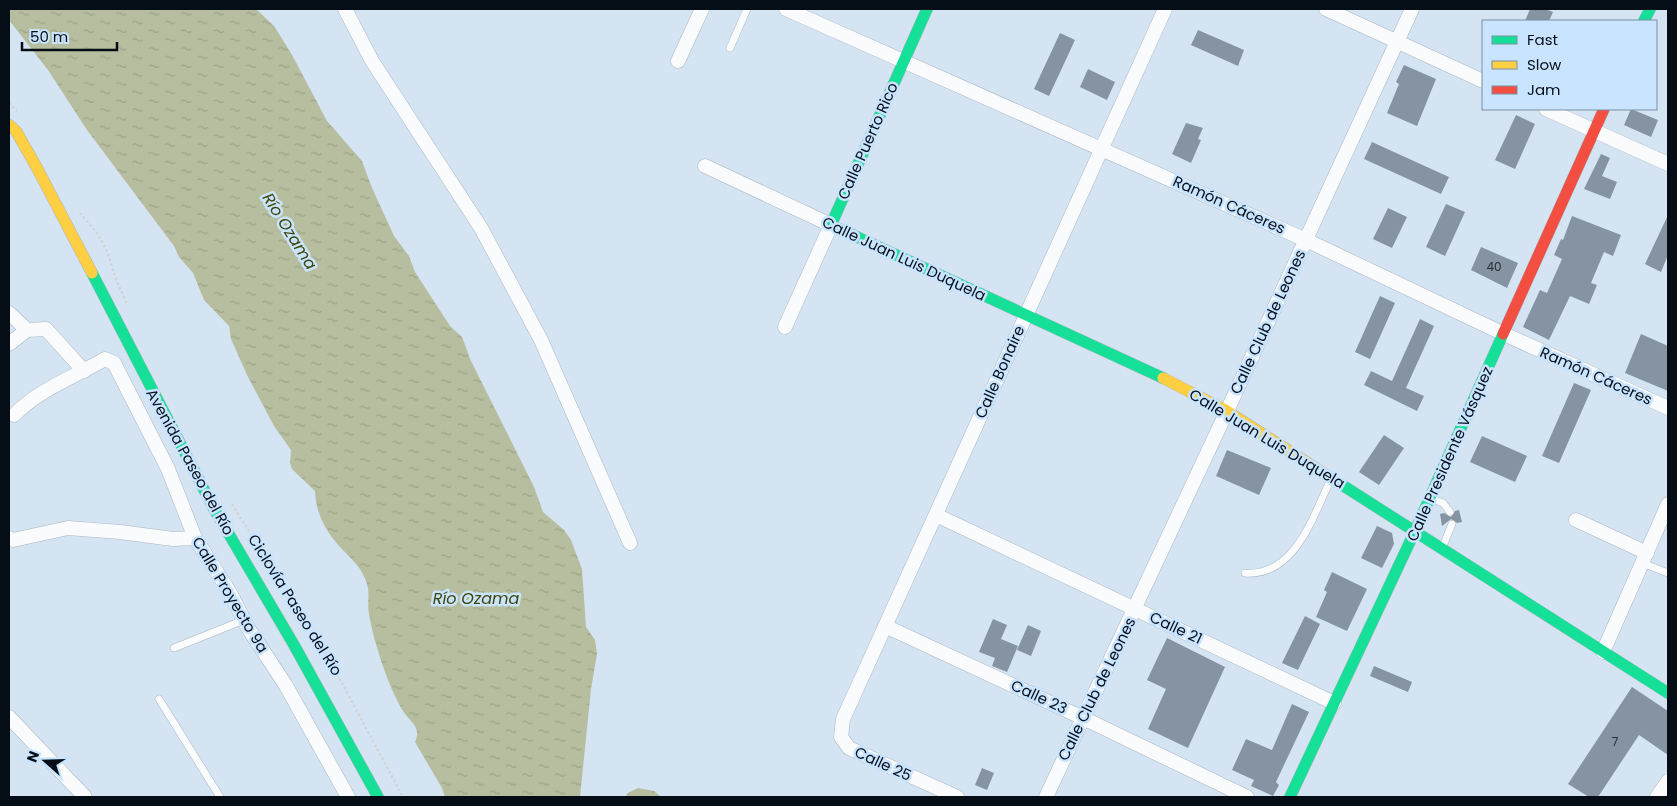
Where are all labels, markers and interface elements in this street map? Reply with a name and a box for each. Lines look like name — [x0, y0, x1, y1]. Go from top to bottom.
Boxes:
scale bar — [22, 20, 118, 52]
legend — [1482, 20, 1657, 110]
text: 50 m — [30, 26, 68, 47]
text: Fast — [1527, 29, 1558, 50]
text: Slow — [1527, 54, 1562, 75]
street label: Calle Puerto Rico — [832, 79, 903, 203]
text: Jam — [1527, 79, 1561, 100]
street label: Ramón Cáceres — [1170, 170, 1289, 239]
water label: Río Ozama — [257, 188, 322, 274]
street label: Calle Juan Luis Duquela — [819, 211, 989, 306]
street label: Calle Club de Leones — [1225, 246, 1310, 397]
house number: 40 — [1486, 258, 1502, 275]
street label: Calle Bonaire — [970, 322, 1029, 422]
street label: Ramón Cáceres — [1537, 341, 1656, 410]
street label: Calle Presidente Vásquez — [1401, 363, 1498, 545]
street label: Calle Juan Luis Duquela — [1185, 384, 1349, 494]
street label: Avenida Paseo del Río — [141, 385, 240, 539]
street label: Ciclovía Paseo del Río — [243, 530, 348, 679]
street label: Calle Proyecto 9a — [187, 533, 273, 657]
water label: Río Ozama — [433, 587, 520, 610]
street label: Calle 21 — [1146, 606, 1206, 649]
street label: Calle Club de Leones — [1053, 613, 1140, 764]
street label: Calle 23 — [1008, 674, 1071, 719]
house number: 7 — [1612, 733, 1619, 750]
north arrow — [20, 736, 70, 786]
street label: Calle 25 — [851, 741, 915, 786]
text: N — [22, 748, 44, 765]

